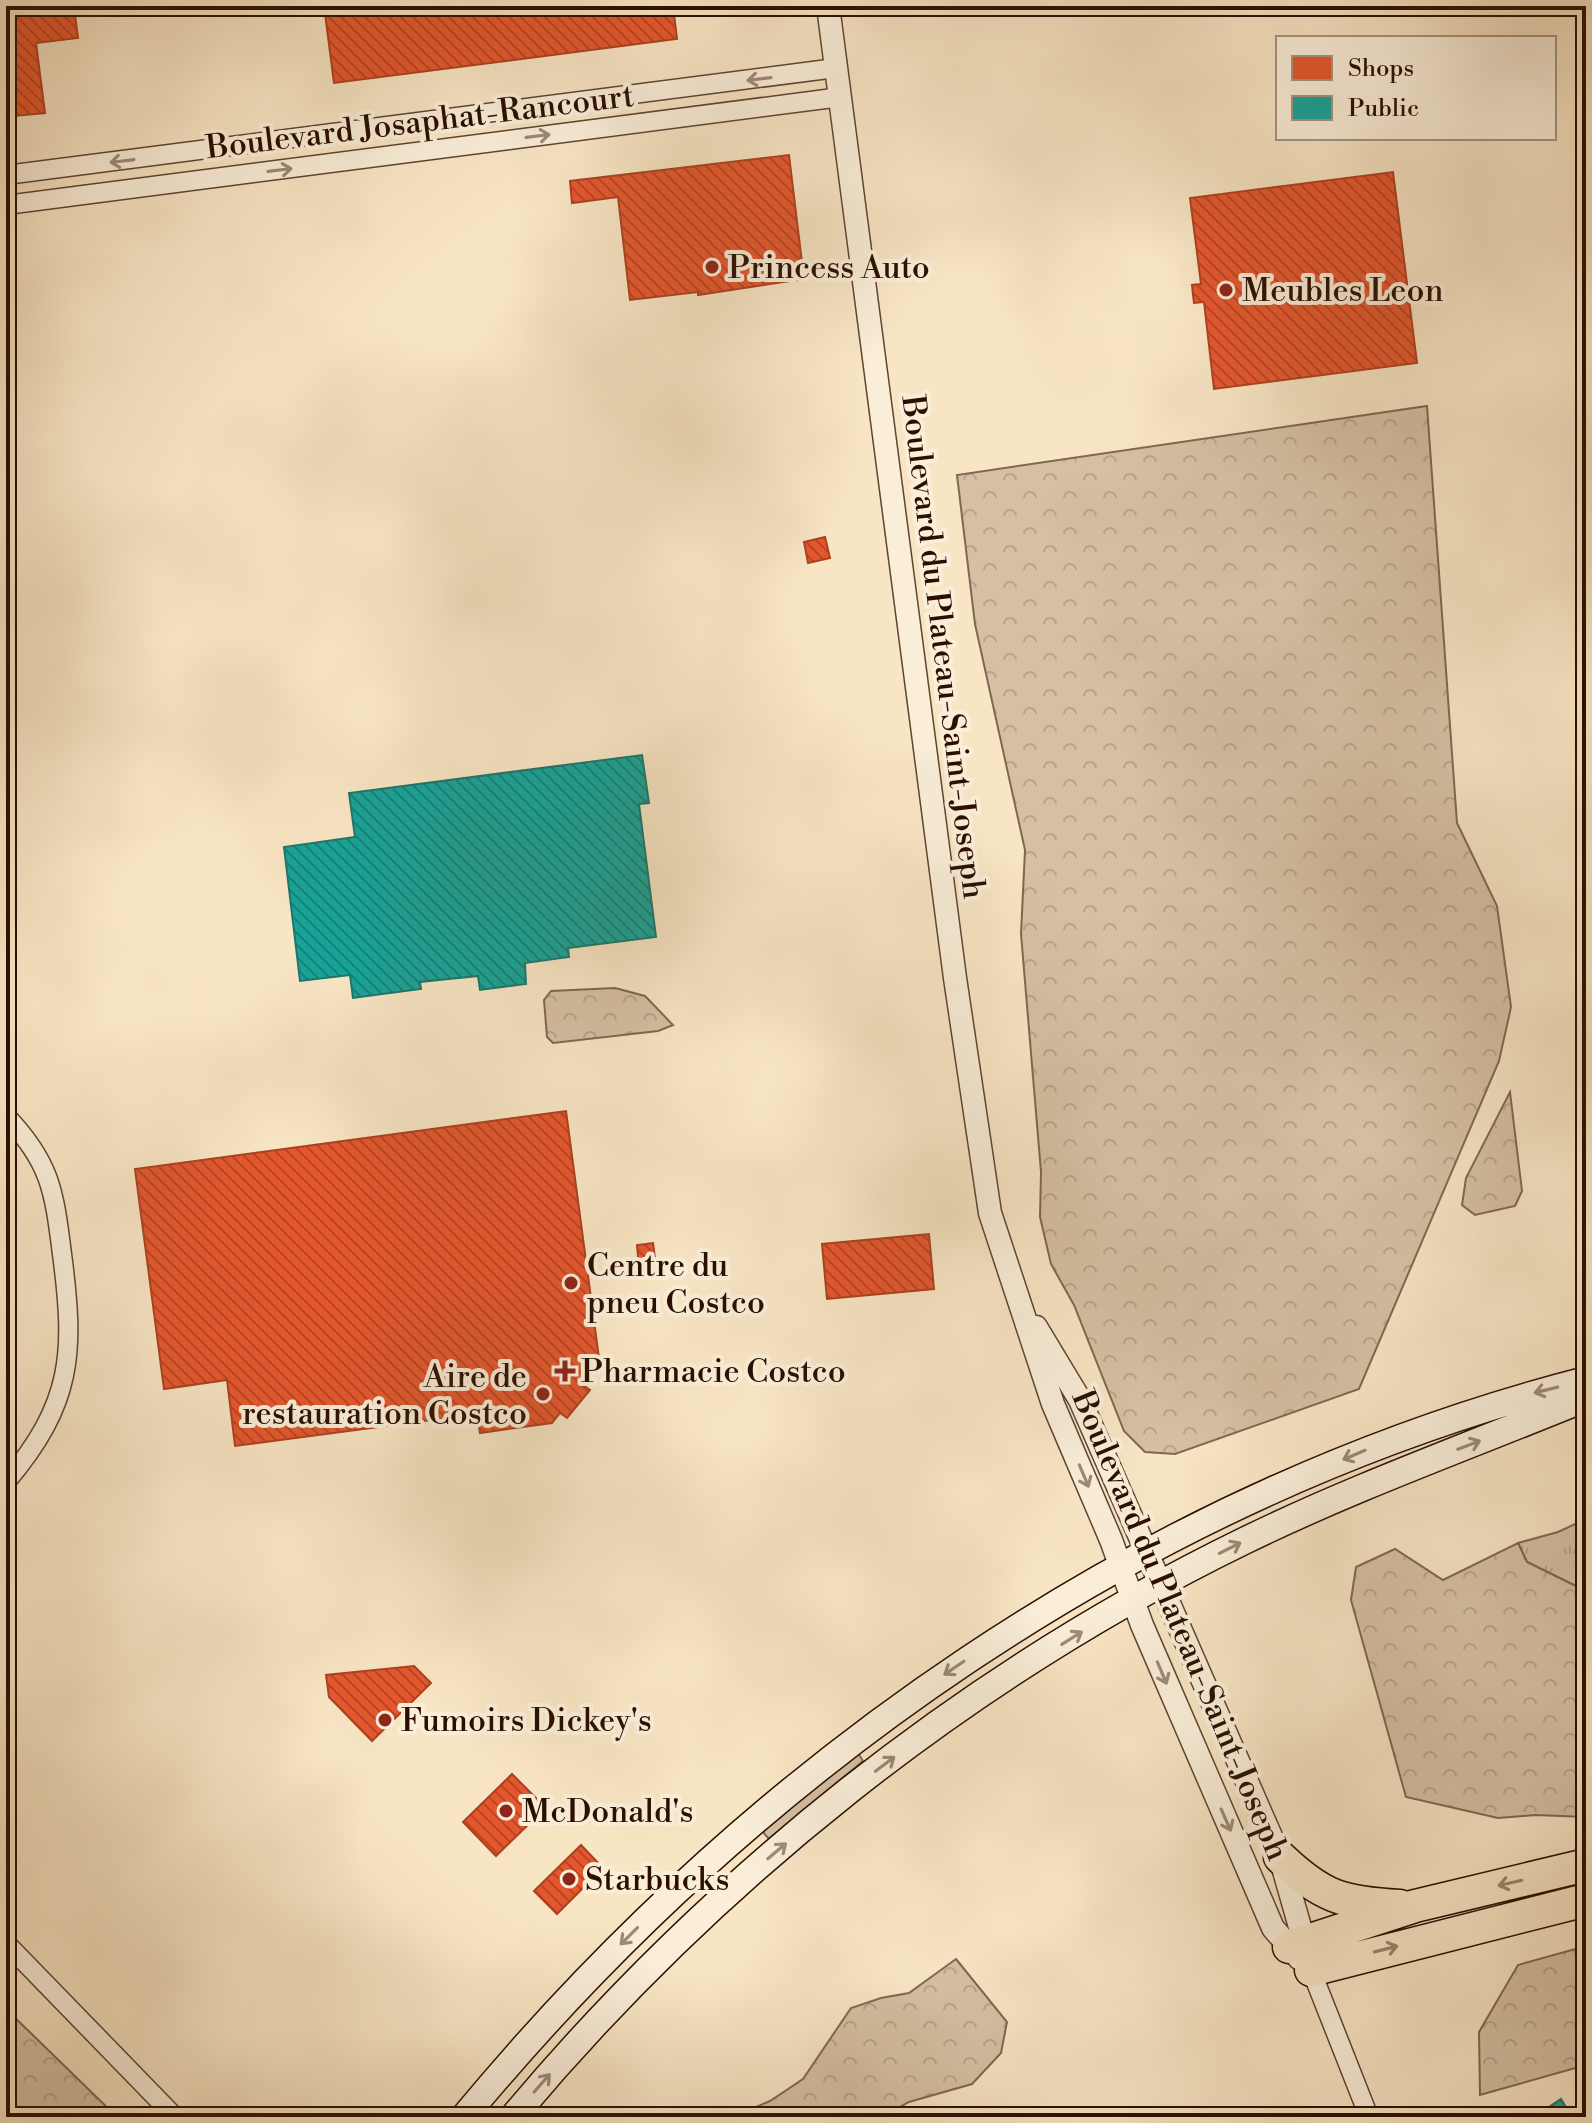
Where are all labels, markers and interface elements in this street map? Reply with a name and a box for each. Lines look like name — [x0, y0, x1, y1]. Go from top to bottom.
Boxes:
legend — [1276, 36, 1556, 140]
text: Shops — [1348, 54, 1414, 84]
one-way arrow — [746, 71, 773, 86]
street label: Boulevard Josaphat-Rancourt — [203, 76, 636, 168]
text: Public — [1348, 94, 1419, 124]
one-way arrow — [525, 128, 550, 143]
one-way arrow — [109, 153, 136, 168]
one-way arrow — [267, 162, 293, 177]
place label: Princess Auto — [728, 248, 930, 288]
marker: Princess Auto — [703, 258, 721, 276]
place label: Meubles Leon — [1242, 271, 1444, 311]
marker: Meubles Leon — [1217, 281, 1235, 299]
street label: Boulevard du Plateau-Saint-Joseph — [892, 392, 994, 901]
place label: Centre du pneu Costco — [587, 1246, 765, 1323]
marker: Centre du pneu Costco — [562, 1274, 580, 1292]
place label: Pharmacie Costco — [581, 1352, 846, 1392]
place label: Aire de restauration Costco — [242, 1357, 527, 1434]
marker: Pharmacie Costco — [556, 1362, 574, 1380]
street label: Boulevard du Plateau-Saint-Joseph — [1062, 1383, 1298, 1867]
one-way arrow — [1534, 1384, 1560, 1399]
marker: Aire de restauration Costco — [534, 1385, 552, 1403]
one-way arrow — [1456, 1437, 1481, 1451]
one-way arrow — [1342, 1448, 1367, 1463]
one-way arrow — [1077, 1463, 1092, 1487]
one-way arrow — [1218, 1540, 1242, 1556]
one-way arrow — [1060, 1630, 1083, 1646]
one-way arrow — [943, 1660, 965, 1676]
one-way arrow — [1156, 1660, 1171, 1684]
place label: Fumoirs Dickey's — [401, 1701, 652, 1741]
marker: Fumoirs Dickey's — [376, 1711, 394, 1729]
one-way arrow — [874, 1756, 896, 1773]
place label: McDonald's — [522, 1792, 693, 1832]
marker: McDonald's — [497, 1802, 515, 1820]
one-way arrow — [1220, 1807, 1235, 1832]
one-way arrow — [766, 1842, 787, 1860]
place label: Starbucks — [585, 1860, 730, 1900]
marker: Starbucks — [560, 1870, 578, 1888]
one-way arrow — [1498, 1877, 1524, 1892]
one-way arrow — [620, 1926, 639, 1945]
one-way arrow — [1372, 1941, 1398, 1956]
one-way arrow — [533, 2073, 551, 2093]

